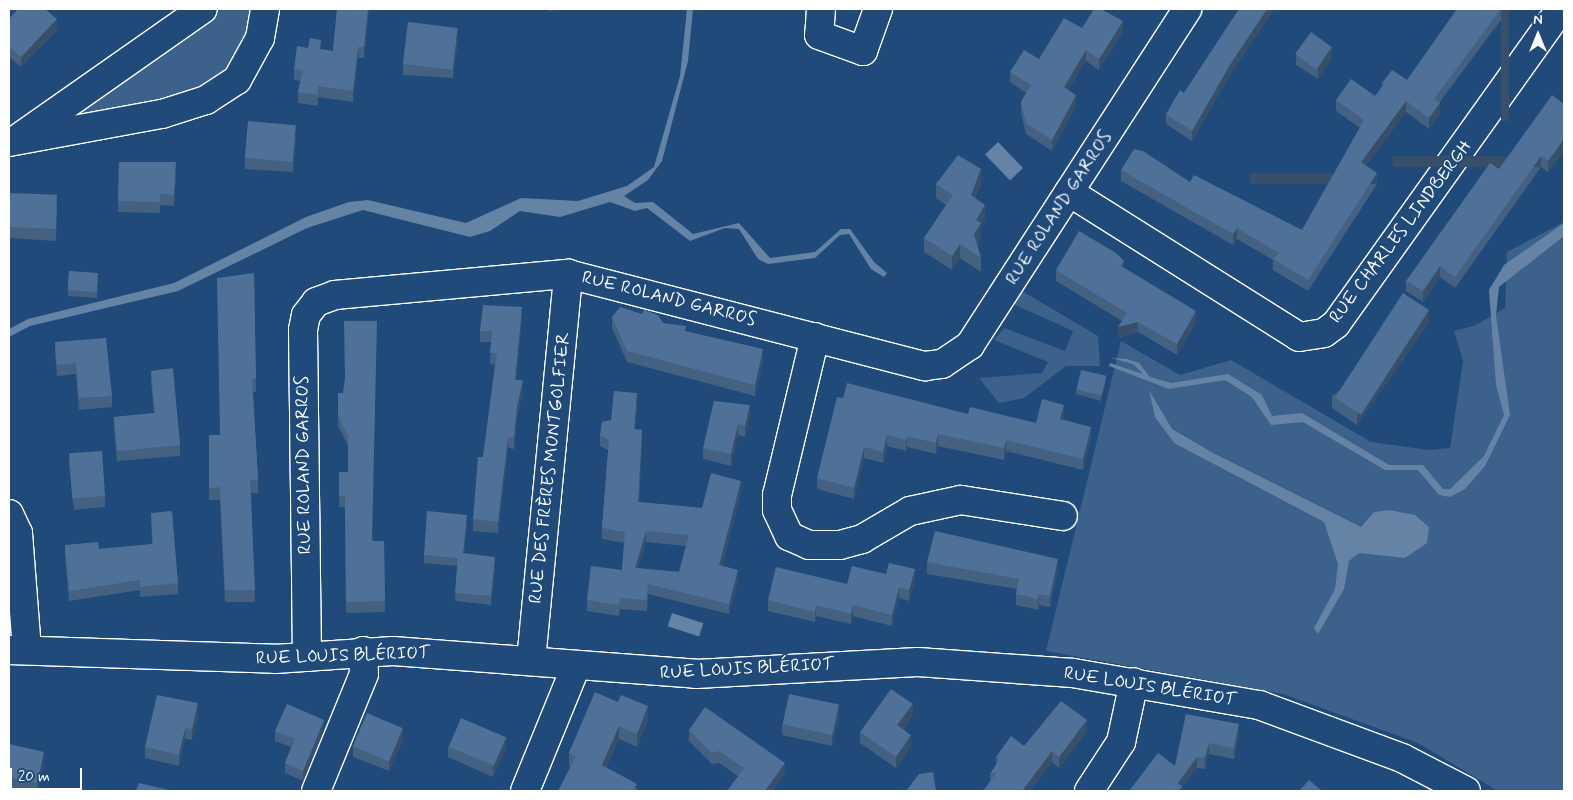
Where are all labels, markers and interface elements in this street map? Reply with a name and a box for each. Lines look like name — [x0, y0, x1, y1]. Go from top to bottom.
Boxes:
north arrow — [1513, 10, 1563, 60]
text: N — [1533, 11, 1543, 29]
street label: RUE ROLAND GARROS — [1001, 127, 1117, 289]
street label: RUE CHARLES LINDBERGH — [1323, 134, 1479, 330]
street label: RUE ROLAND GARROS — [579, 267, 759, 331]
street label: RUE DES FRÈRES MONTGOLFIER — [525, 336, 575, 600]
street label: RUE ROLAND GARROS — [292, 375, 316, 555]
street label: RUE LOUIS BLÉRIOT — [258, 642, 428, 670]
street label: RUE LOUIS BLÉRIOT — [662, 654, 832, 684]
street label: RUE LOUIS BLÉRIOT — [1065, 663, 1235, 711]
scale bar — [12, 758, 85, 790]
text: 20 m — [18, 767, 50, 787]

